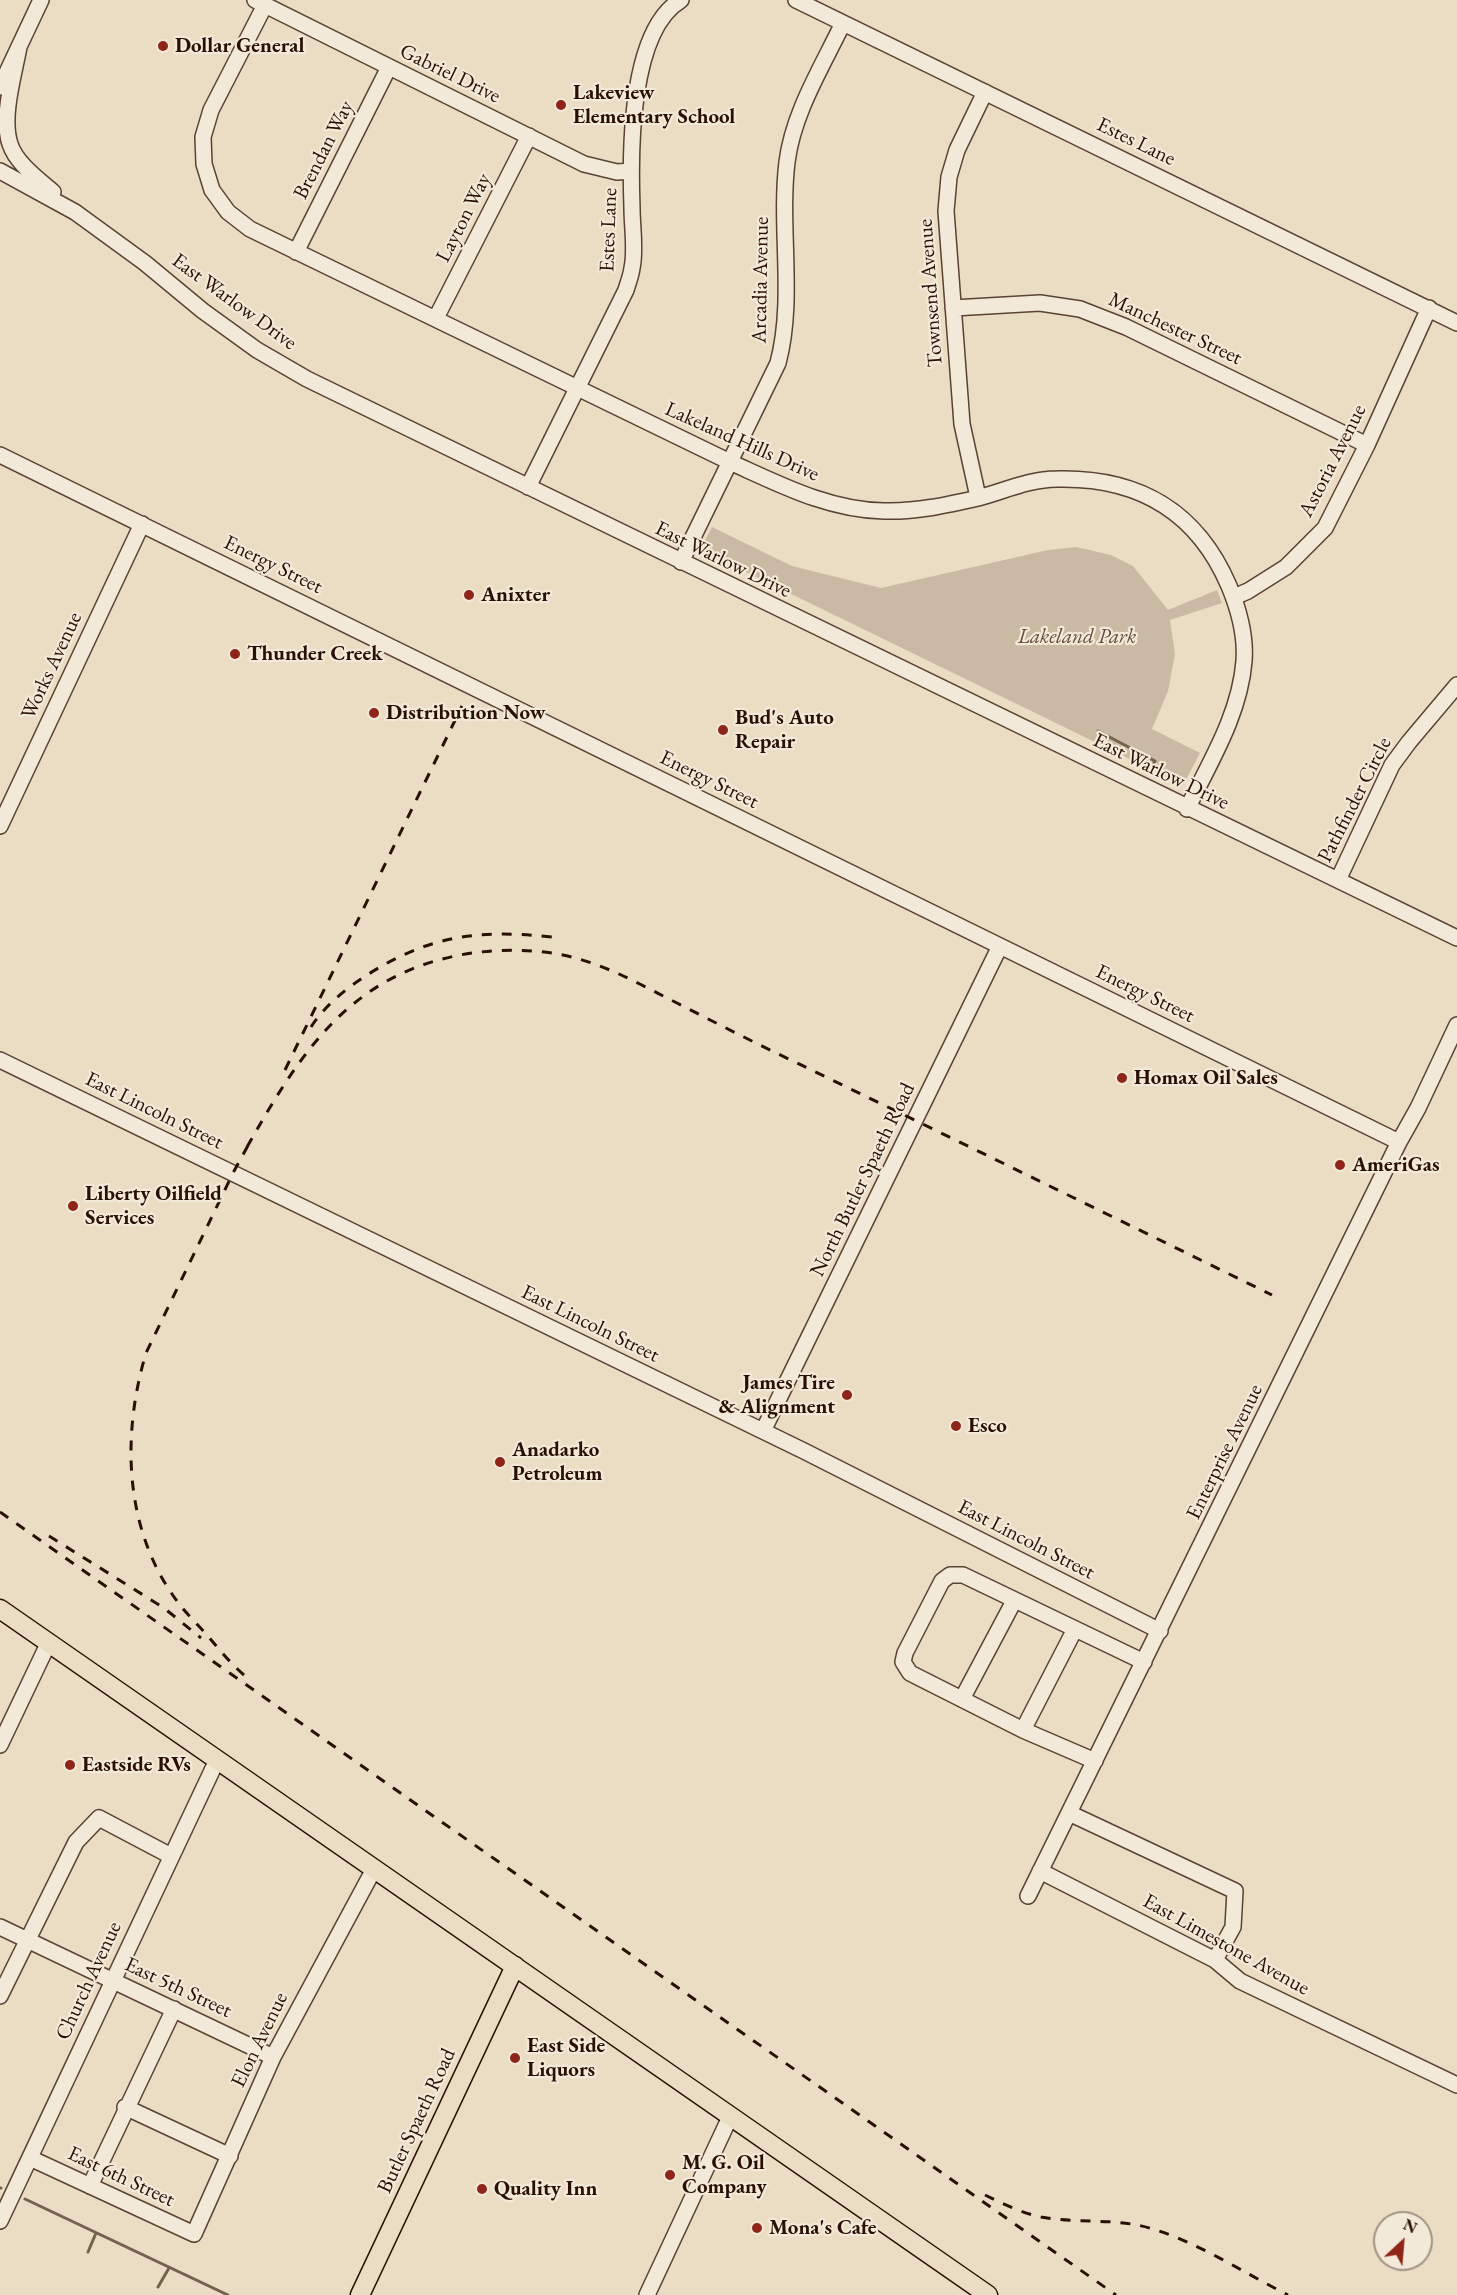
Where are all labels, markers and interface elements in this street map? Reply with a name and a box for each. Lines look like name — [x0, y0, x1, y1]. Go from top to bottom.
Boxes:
place label: Dollar General — [175, 33, 305, 59]
marker: Dollar General — [156, 39, 170, 53]
street label: Gabriel Drive — [396, 39, 504, 109]
place label: Lakeview Elementary School — [573, 80, 735, 130]
street label: Brendan Way — [288, 96, 360, 204]
marker: Lakeview Elementary School — [554, 98, 568, 112]
street label: Estes Lane — [1093, 112, 1179, 172]
street label: Layton Way — [431, 169, 497, 267]
street label: Estes Lane — [595, 187, 623, 273]
street label: Arcadia Avenue — [747, 216, 775, 344]
street label: Townsend Avenue — [913, 218, 949, 368]
street label: East Warlow Drive — [167, 248, 301, 356]
street label: Manchester Street — [1104, 287, 1246, 371]
street label: Lakeland Hills Drive — [661, 397, 823, 487]
street label: Astoria Avenue — [1294, 400, 1372, 522]
street label: East Warlow Drive — [651, 516, 795, 604]
street label: Energy Street — [219, 530, 327, 600]
place label: Anixter — [481, 582, 550, 608]
marker: Anixter — [462, 588, 476, 602]
street label: Works Avenue — [16, 608, 88, 724]
park label: Lakeland Park — [1018, 624, 1136, 650]
place label: Thunder Creek — [247, 641, 383, 667]
marker: Thunder Creek — [228, 647, 242, 661]
place label: Distribution Now — [386, 700, 546, 726]
place label: Bud's Auto Repair — [735, 705, 834, 755]
marker: Distribution Now — [367, 706, 381, 720]
marker: Bud's Auto Repair — [716, 723, 730, 737]
street label: East Warlow Drive — [1089, 728, 1233, 816]
street label: Pathfinder Circle — [1313, 733, 1397, 867]
street label: Energy Street — [655, 745, 763, 815]
street label: Energy Street — [1091, 959, 1199, 1029]
place label: Homax Oil Sales — [1134, 1065, 1278, 1091]
street label: East Lincoln Street — [81, 1067, 227, 1155]
marker: Homax Oil Sales — [1115, 1071, 1129, 1085]
street label: North Butler Spaeth Road — [805, 1079, 921, 1281]
place label: AmeriGas — [1352, 1152, 1440, 1178]
marker: AmeriGas — [1333, 1158, 1347, 1172]
place label: Liberty Oilfield Services — [85, 1181, 222, 1231]
marker: Liberty Oilfield Services — [66, 1199, 80, 1213]
street label: East Lincoln Street — [517, 1280, 663, 1368]
place label: James Tire & Alignment — [718, 1370, 835, 1420]
street label: Enterprise Avenue — [1181, 1380, 1269, 1524]
marker: James Tire & Alignment — [840, 1388, 854, 1402]
place label: Esco — [968, 1413, 1007, 1439]
marker: Esco — [949, 1419, 963, 1433]
place label: Anadarko Petroleum — [512, 1437, 602, 1487]
marker: Anadarko Petroleum — [493, 1455, 507, 1469]
street label: East Lincoln Street — [953, 1495, 1099, 1585]
place label: Eastside RVs — [82, 1752, 191, 1778]
marker: Eastside RVs — [63, 1758, 77, 1772]
street label: East Limestone Avenue — [1138, 1889, 1314, 2001]
street label: Church Avenue — [51, 1918, 127, 2044]
street label: East 5th Street — [121, 1952, 235, 2024]
street label: Elon Avenue — [226, 1988, 294, 2092]
place label: East Side Liquors — [527, 2033, 605, 2083]
street label: Butler Spaeth Road — [372, 2045, 462, 2197]
marker: East Side Liquors — [508, 2051, 522, 2065]
street label: East 6th Street — [64, 2141, 178, 2213]
place label: M. G. Oil Company — [682, 2150, 766, 2200]
marker: M. G. Oil Company — [663, 2168, 677, 2182]
place label: Quality Inn — [494, 2176, 597, 2202]
marker: Quality Inn — [475, 2182, 489, 2196]
north arrow — [1373, 2211, 1433, 2271]
text: N — [1400, 2214, 1421, 2238]
place label: Mona's Cafe — [769, 2215, 877, 2241]
marker: Mona's Cafe — [750, 2221, 764, 2235]

